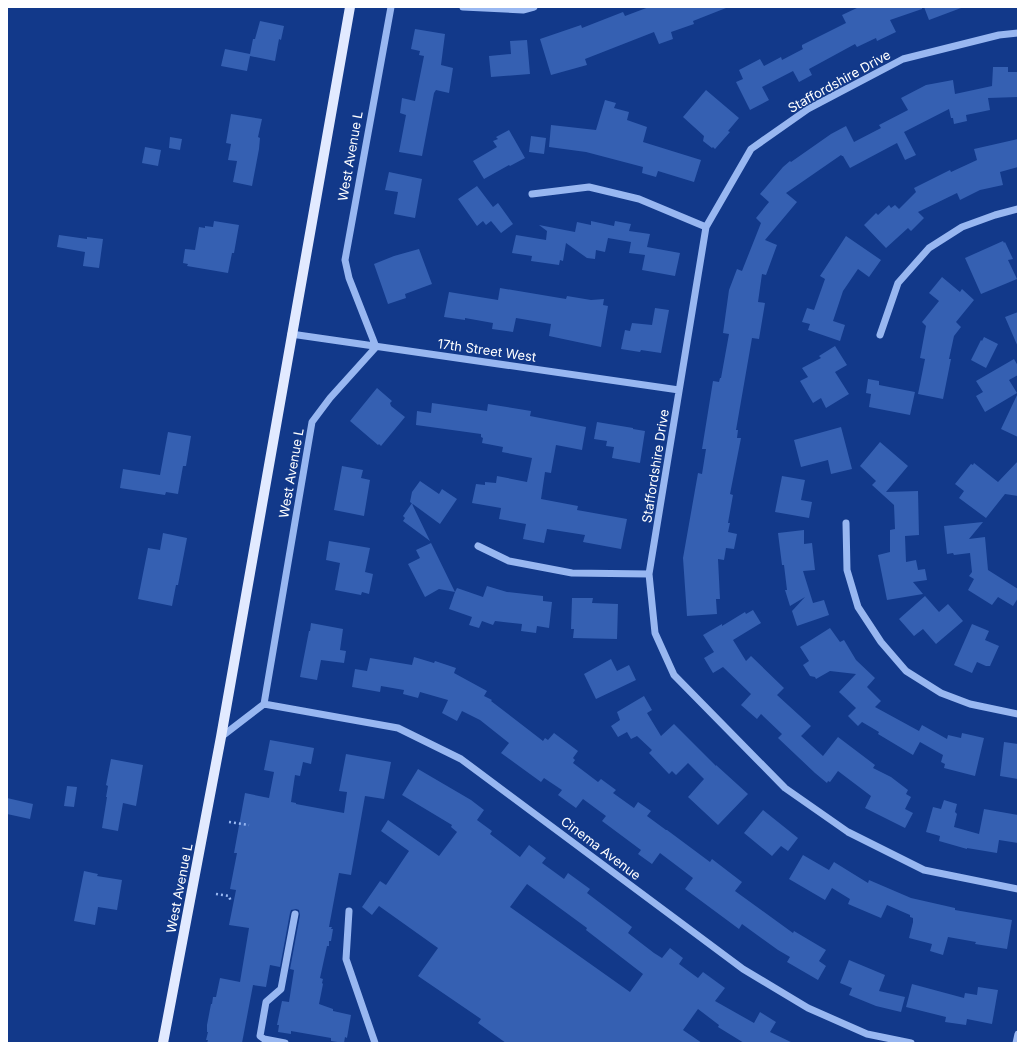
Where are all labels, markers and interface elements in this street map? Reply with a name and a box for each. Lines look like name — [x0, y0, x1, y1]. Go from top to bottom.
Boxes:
street label: Staffordshire Drive — [785, 46, 893, 116]
street label: West Avenue L — [334, 110, 366, 202]
street label: 17th Street West — [437, 335, 537, 365]
street label: Staffordshire Drive — [638, 408, 672, 524]
street label: West Avenue L — [275, 427, 307, 519]
street label: Cinema Avenue — [558, 813, 644, 883]
street label: West Avenue L — [162, 842, 196, 934]

